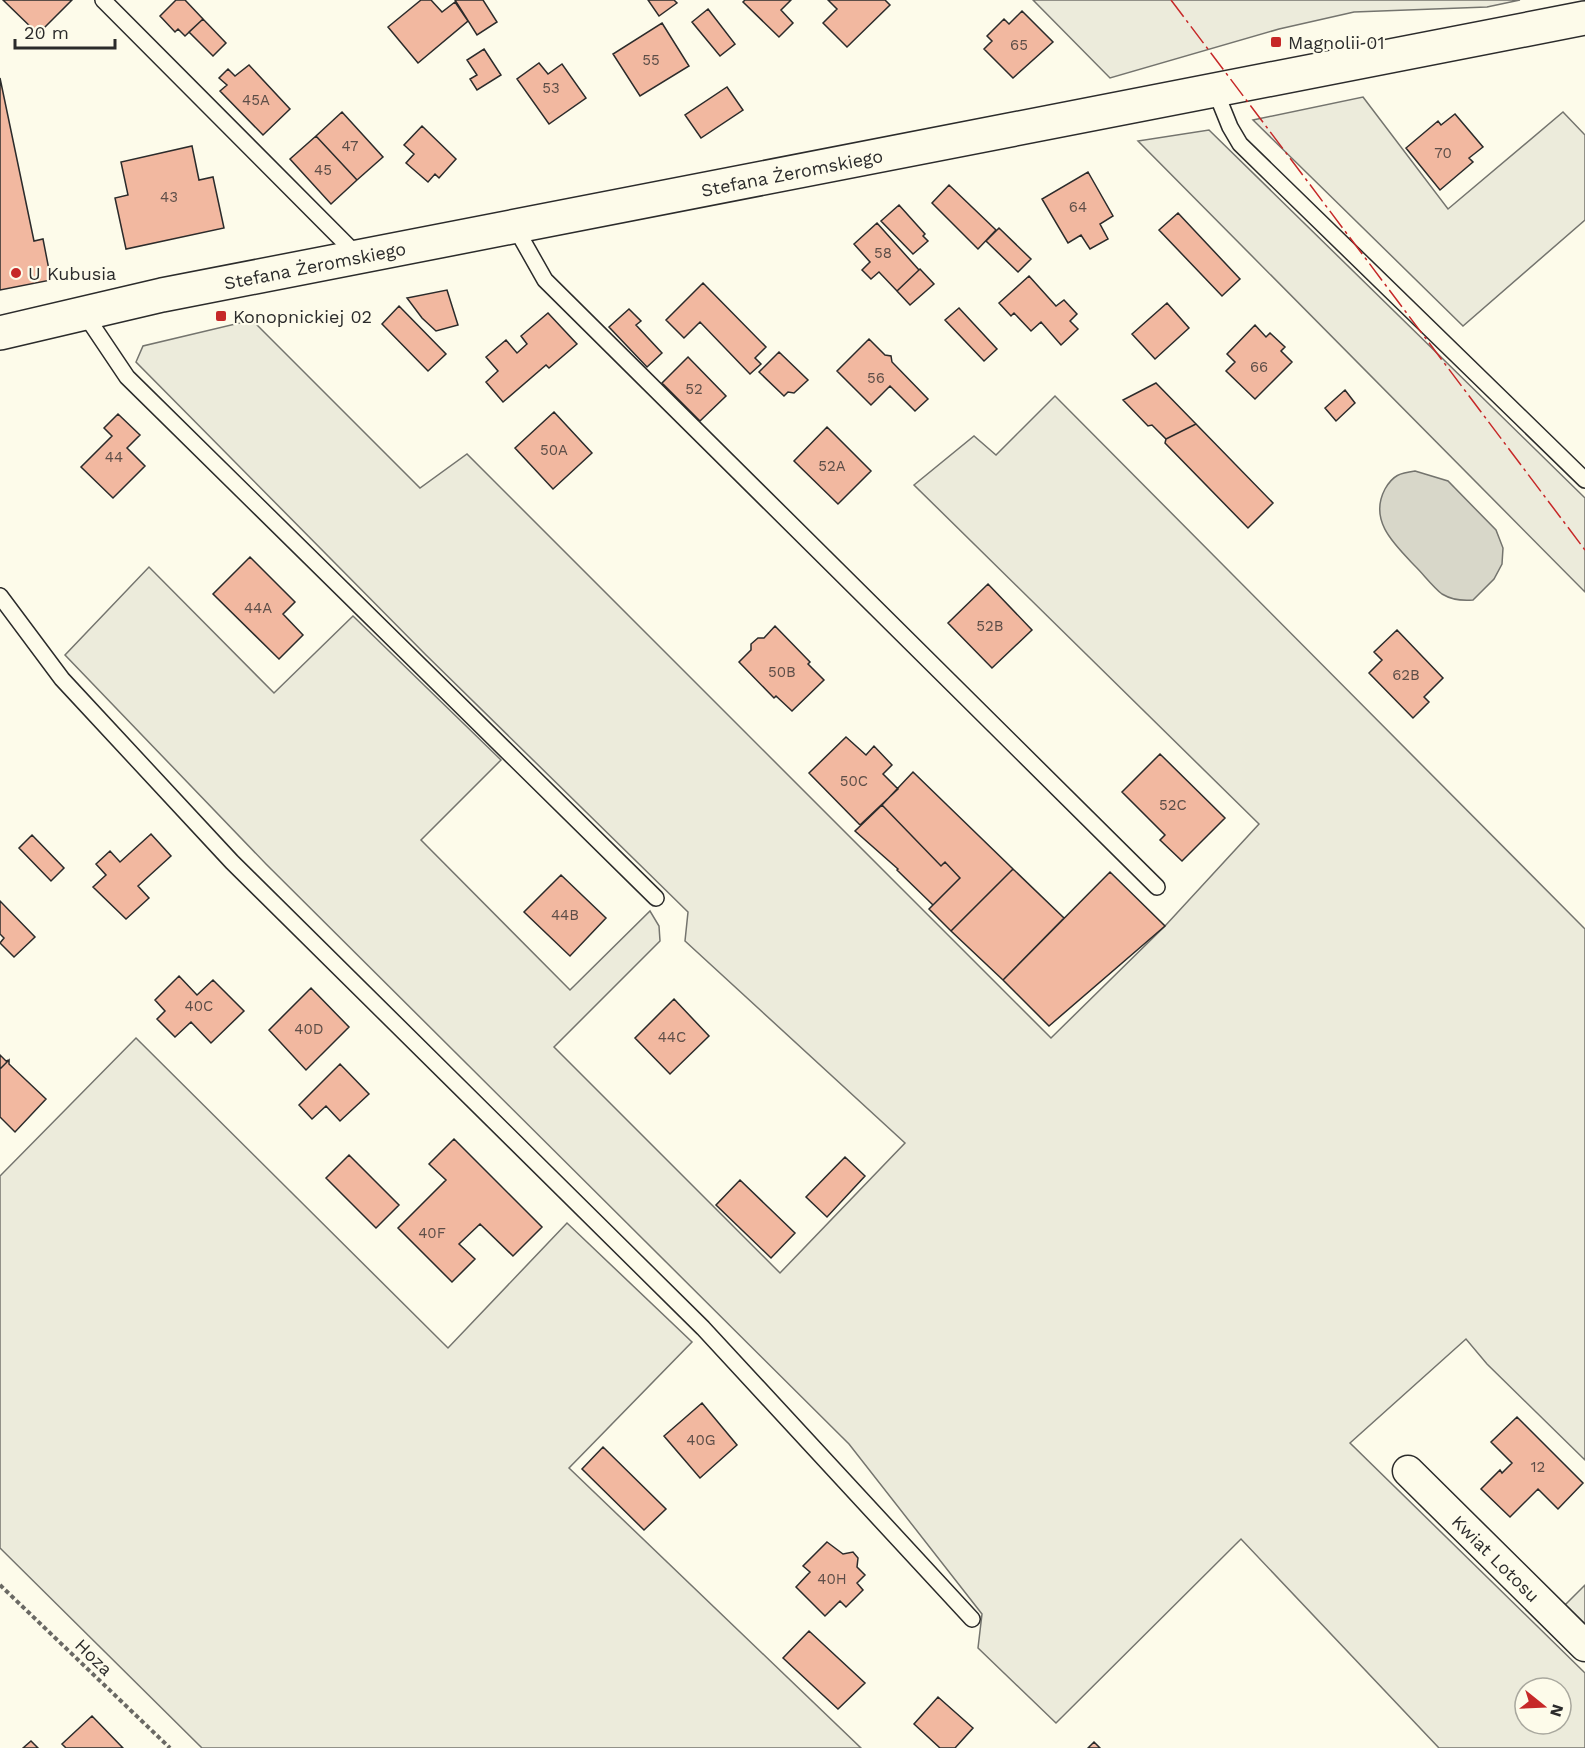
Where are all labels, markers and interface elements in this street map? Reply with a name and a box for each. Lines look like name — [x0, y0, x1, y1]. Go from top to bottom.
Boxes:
scale bar — [15, 12, 116, 50]
text: 20 m — [24, 22, 69, 43]
place label: Magnolii 01 — [1288, 32, 1384, 53]
marker: Magnolii 01 — [1269, 35, 1283, 49]
house number: 65 — [1010, 36, 1028, 54]
house number: 55 — [642, 51, 660, 69]
house number: 53 — [542, 79, 560, 97]
house number: 45A — [242, 91, 270, 109]
house number: 47 — [342, 137, 358, 155]
street label: Stefana Żeromskiego — [699, 144, 885, 200]
house number: 70 — [1434, 144, 1452, 162]
house number: 45 — [314, 161, 332, 179]
house number: 43 — [160, 188, 178, 206]
house number: 64 — [1069, 198, 1087, 216]
street label: Stefana Żeromskiego — [222, 237, 407, 293]
house number: 58 — [874, 244, 892, 262]
place label: U Kubusia — [28, 263, 116, 284]
marker: U Kubusia — [9, 266, 23, 280]
place label: Konopnickiej 02 — [233, 306, 372, 327]
marker: Konopnickiej 02 — [214, 309, 228, 323]
house number: 66 — [1250, 358, 1268, 376]
house number: 56 — [867, 369, 885, 387]
house number: 52 — [685, 380, 703, 398]
house number: 50A — [540, 441, 568, 459]
house number: 44 — [105, 448, 123, 466]
house number: 52A — [818, 457, 846, 475]
house number: 44A — [244, 599, 272, 617]
house number: 52B — [976, 617, 1004, 635]
house number: 50B — [768, 663, 796, 681]
house number: 62B — [1392, 666, 1420, 684]
house number: 50C — [840, 772, 868, 790]
house number: 52C — [1159, 796, 1187, 814]
house number: 44B — [551, 906, 579, 924]
house number: 40C — [185, 997, 213, 1015]
house number: 40D — [294, 1020, 324, 1038]
house number: 44C — [658, 1028, 686, 1046]
house number: 40F — [418, 1224, 446, 1242]
house number: 40G — [686, 1431, 716, 1449]
house number: 12 — [1531, 1458, 1545, 1476]
street label: Kwiat Lotosu — [1448, 1510, 1544, 1606]
house number: 40H — [817, 1570, 847, 1588]
street label: Hoza — [71, 1634, 117, 1680]
north arrow — [1513, 1676, 1573, 1736]
text: N — [1546, 1702, 1568, 1719]

